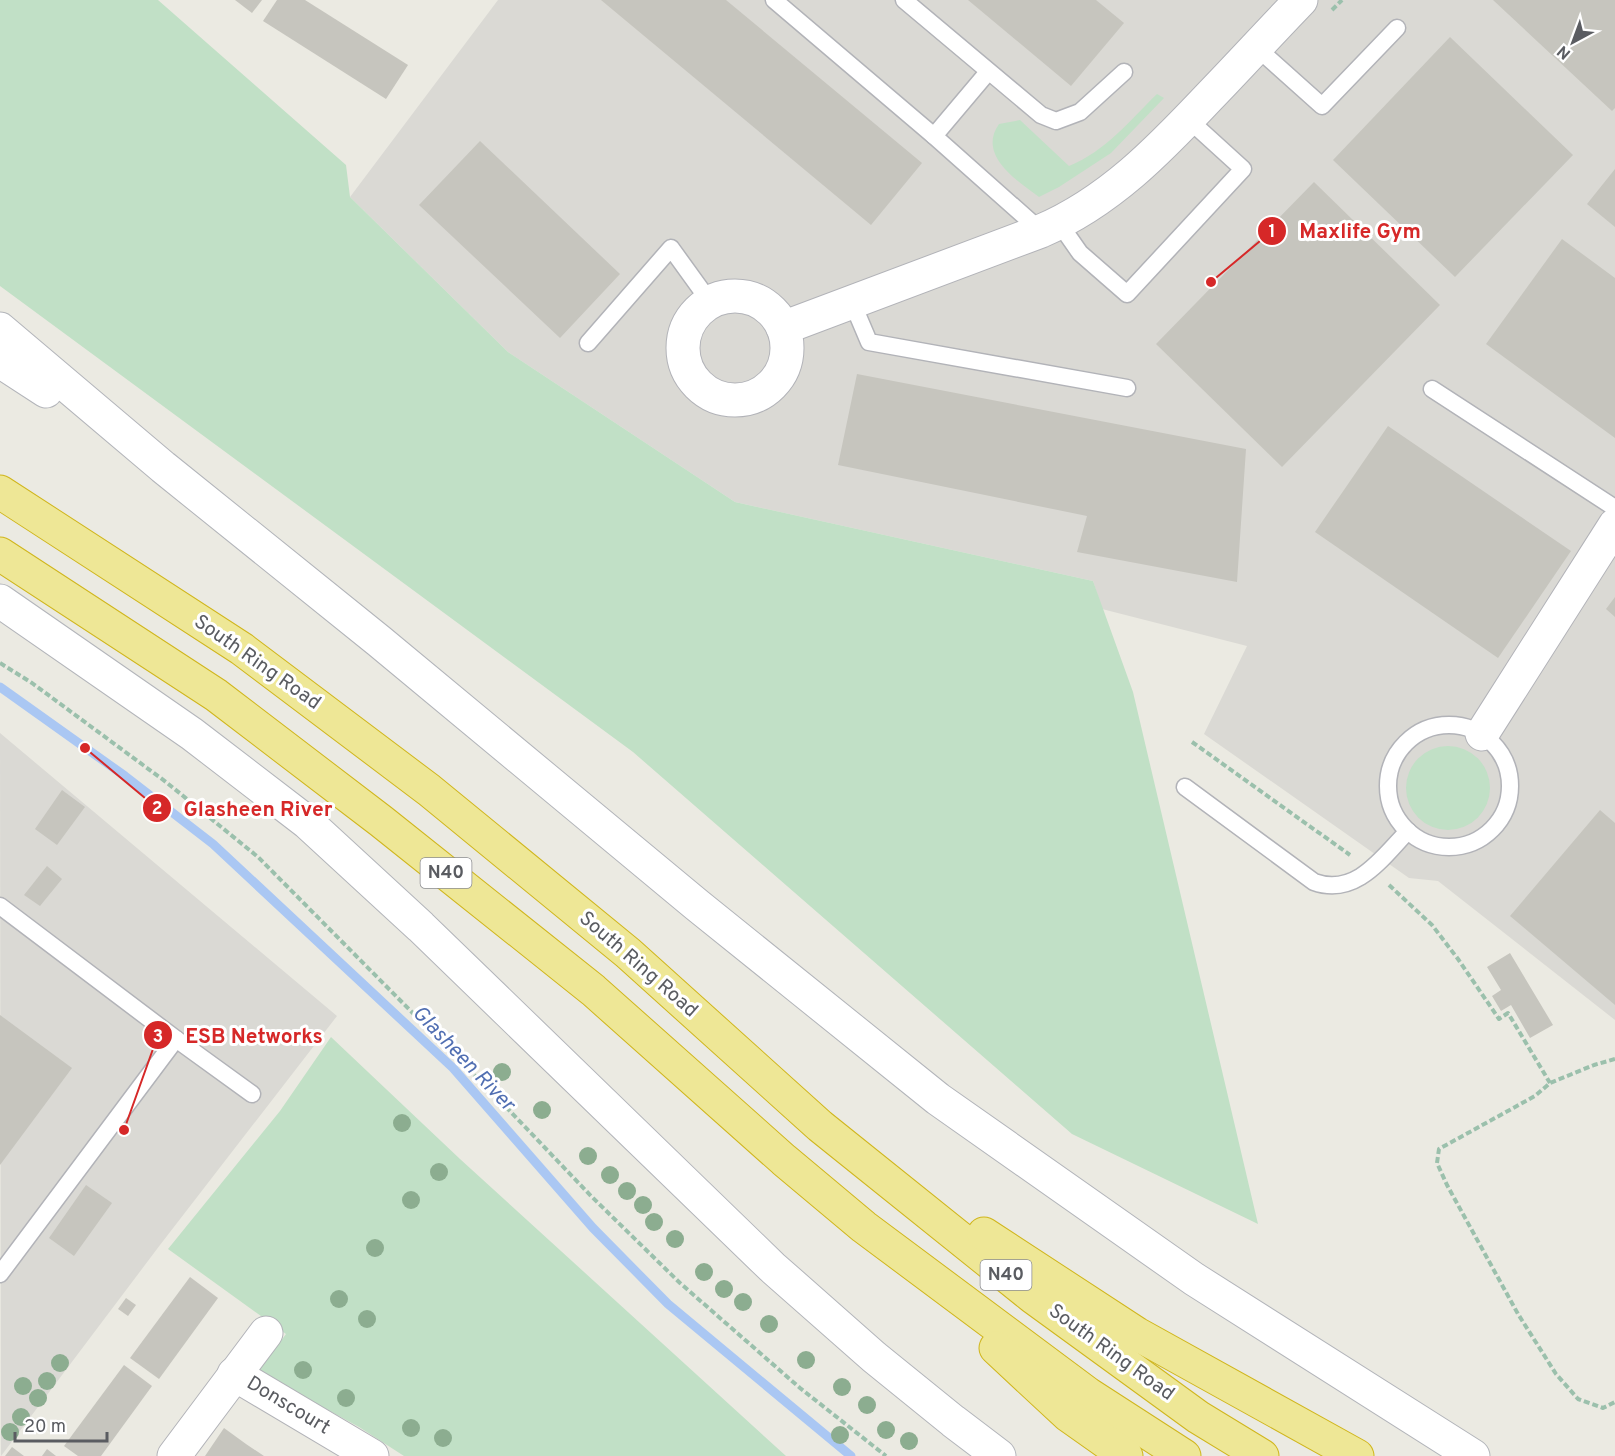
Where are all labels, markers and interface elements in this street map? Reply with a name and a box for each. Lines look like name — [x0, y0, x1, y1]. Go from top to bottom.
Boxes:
north arrow — [1543, 12, 1603, 72]
text: N — [1554, 40, 1575, 63]
callout: Maxlife Gym — [1257, 211, 1433, 250]
text: Maxlife Gym — [1299, 219, 1421, 246]
text: 1 — [1268, 221, 1276, 244]
street label: South Ring Road — [188, 610, 326, 716]
callout: Glasheen River — [142, 789, 345, 828]
text: Glasheen River — [184, 797, 333, 824]
text: 2 — [151, 798, 163, 821]
road number: N40 — [420, 858, 472, 888]
street label: South Ring Road — [573, 906, 703, 1024]
water label: Glasheen River — [406, 1000, 522, 1119]
callout: ESB Networks — [143, 1016, 335, 1055]
text: ESB Networks — [185, 1024, 323, 1051]
text: 3 — [153, 1026, 163, 1049]
road number: N40 — [980, 1260, 1032, 1290]
street label: South Ring Road — [1043, 1299, 1179, 1407]
street label: Donscourt — [241, 1371, 335, 1441]
scale bar — [15, 1405, 106, 1443]
text: 20 m — [24, 1416, 66, 1439]

